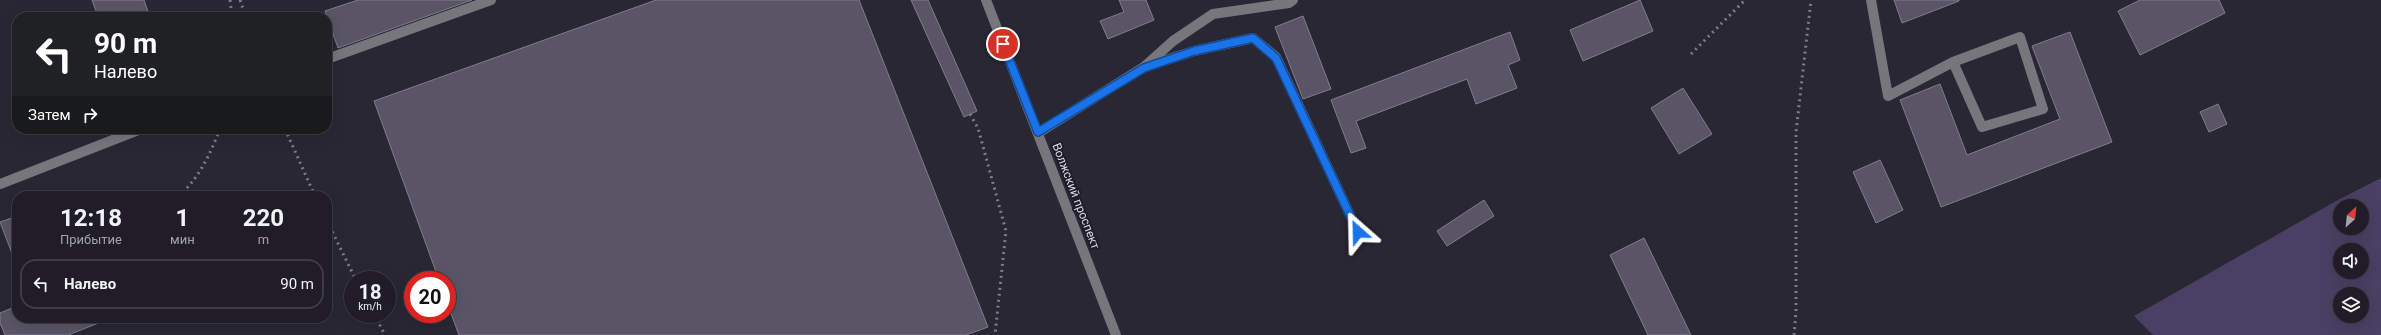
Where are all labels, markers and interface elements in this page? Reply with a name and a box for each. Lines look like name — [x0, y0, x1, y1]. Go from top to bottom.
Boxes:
text: 90 m — [94, 27, 157, 60]
pin — [986, 27, 1020, 61]
icon: left — [28, 28, 80, 80]
icon: arrive — [992, 33, 1014, 55]
text: Налево — [94, 61, 157, 82]
icon: right — [79, 104, 101, 126]
text: Затем — [28, 106, 71, 124]
street label: Волжский проспект — [1049, 141, 1103, 251]
north arrow — [2333, 199, 2369, 235]
map controls — [2333, 199, 2369, 323]
text: 12:18 — [60, 204, 122, 232]
text: 1 — [175, 204, 189, 232]
text: 220 — [243, 204, 284, 232]
position arrow — [1337, 211, 1379, 253]
text: Прибытие — [60, 232, 122, 247]
text: мин — [170, 232, 195, 247]
text: m — [258, 232, 269, 247]
button: sound — [2333, 243, 2369, 279]
speed limit sign: 20 — [404, 271, 456, 323]
icon: left — [30, 273, 52, 295]
text: Налево — [64, 275, 116, 293]
text: 90 m — [280, 275, 314, 293]
text: 18 — [359, 280, 381, 304]
button: layers — [2333, 287, 2369, 323]
text: km/h — [358, 301, 382, 312]

